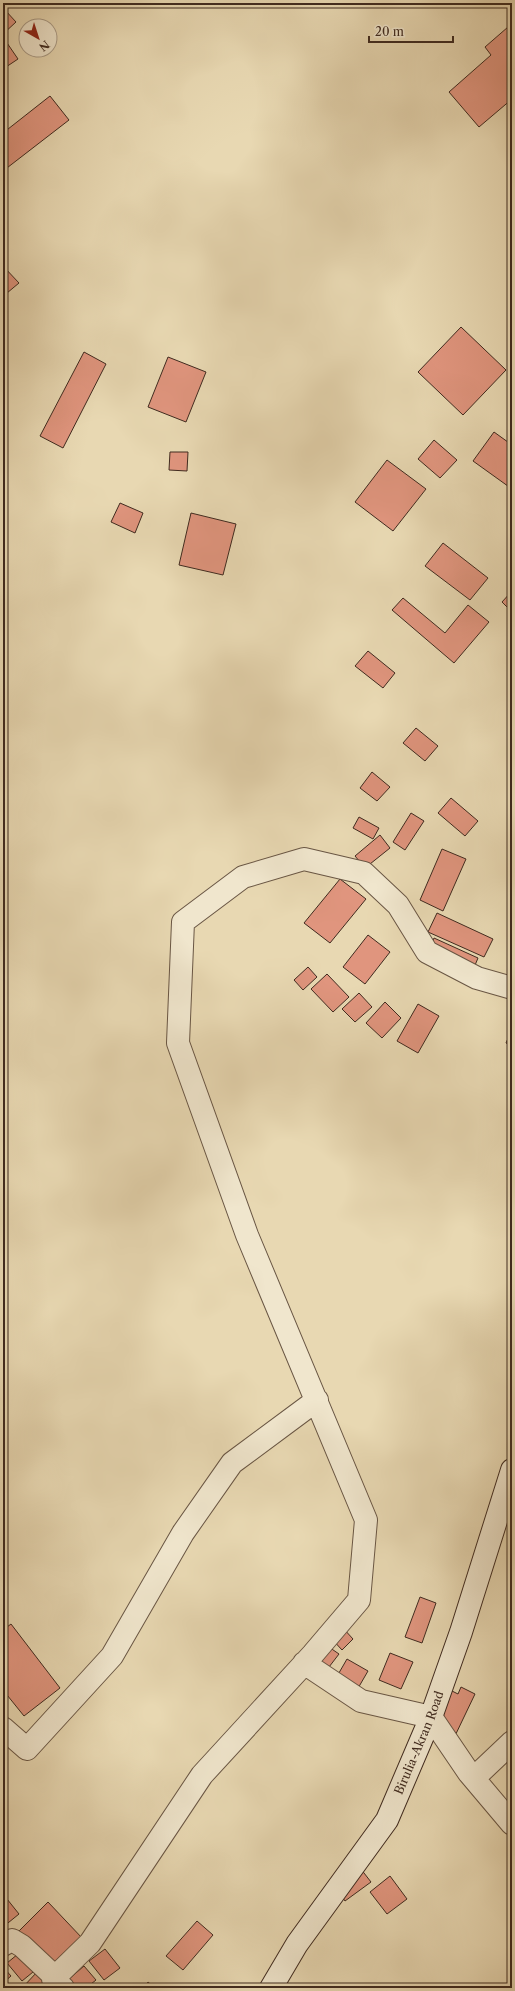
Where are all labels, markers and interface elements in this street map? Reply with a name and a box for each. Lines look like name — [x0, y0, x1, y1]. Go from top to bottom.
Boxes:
north arrow — [18, 18, 58, 58]
scale bar — [369, 18, 453, 44]
text: 20 m — [375, 24, 404, 39]
text: N — [36, 37, 52, 54]
street label: Birulia-Akran Road — [391, 1688, 447, 1797]

